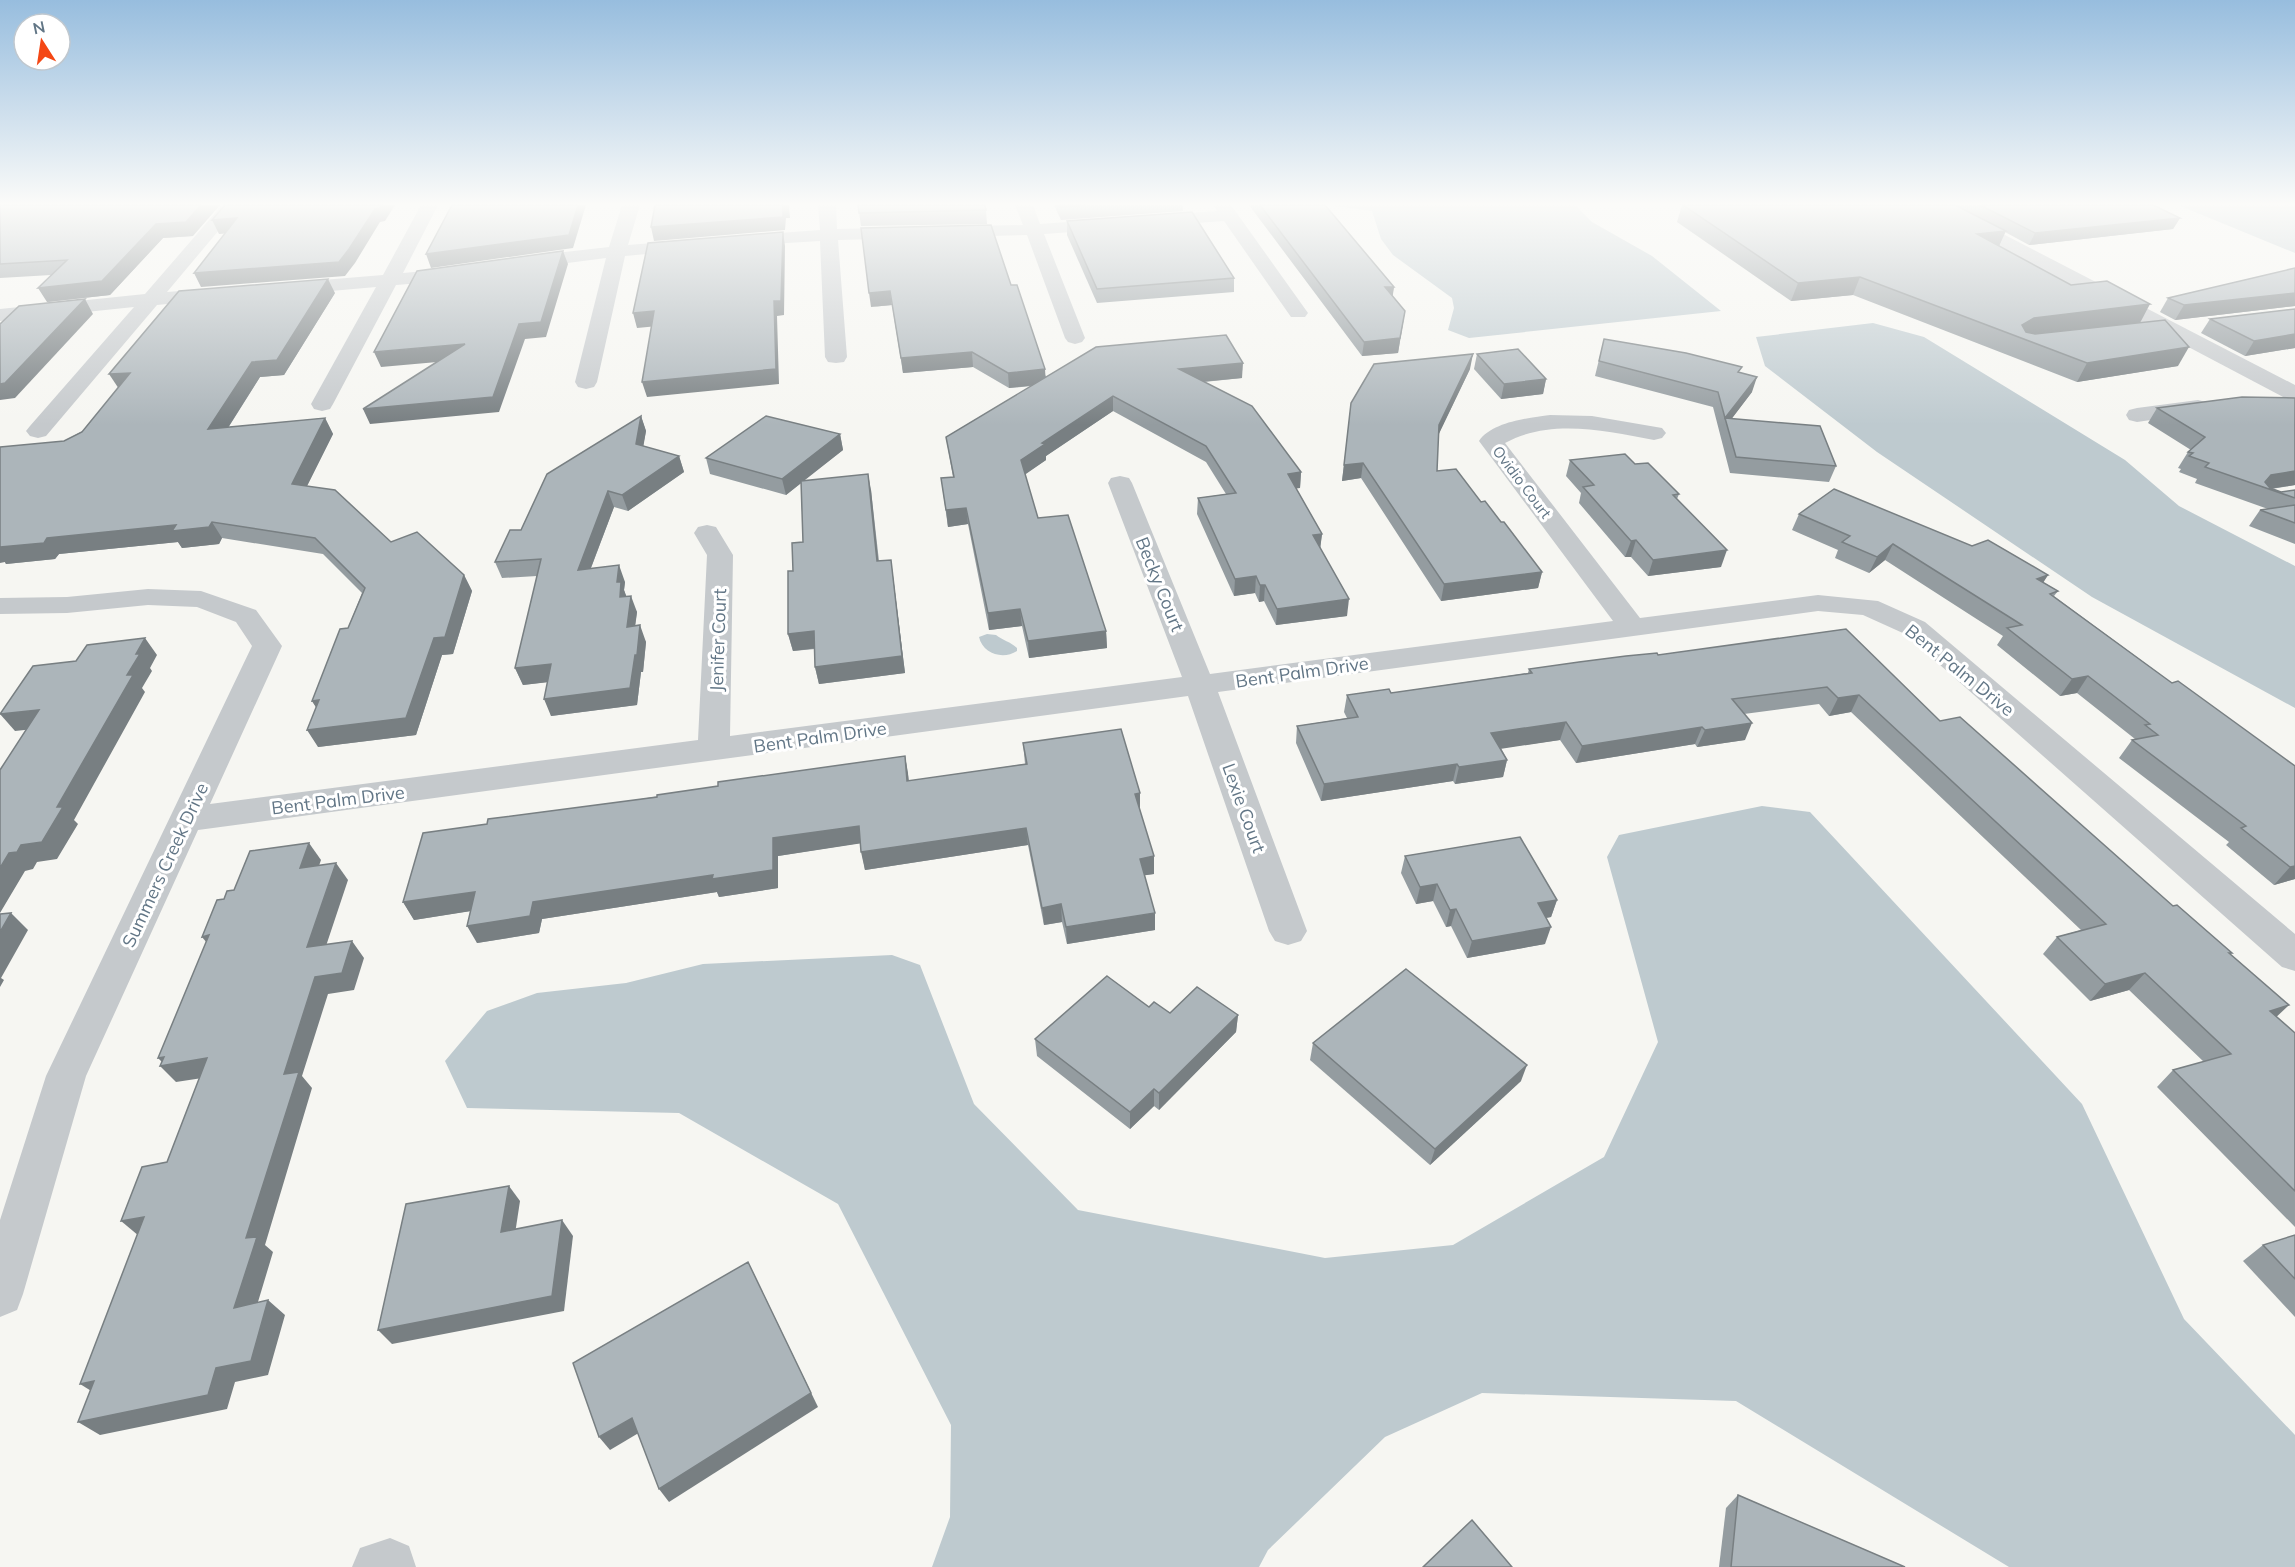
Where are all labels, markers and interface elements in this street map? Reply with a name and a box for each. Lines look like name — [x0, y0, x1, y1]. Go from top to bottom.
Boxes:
north arrow — [12, 12, 72, 72]
text: N — [31, 16, 47, 38]
street label: Ovidio Court — [1488, 442, 1556, 522]
street label: Becky Court — [1131, 533, 1189, 635]
street label: Jenifer Court — [705, 588, 731, 692]
street label: Bent Palm Drive — [1901, 619, 2019, 721]
street label: Bent Palm Drive — [1234, 651, 1370, 693]
street label: Bent Palm Drive — [752, 716, 888, 758]
street label: Lexie Court — [1217, 760, 1271, 856]
street label: Summers Creek Drive — [117, 779, 213, 951]
street label: Bent Palm Drive — [270, 780, 406, 820]

